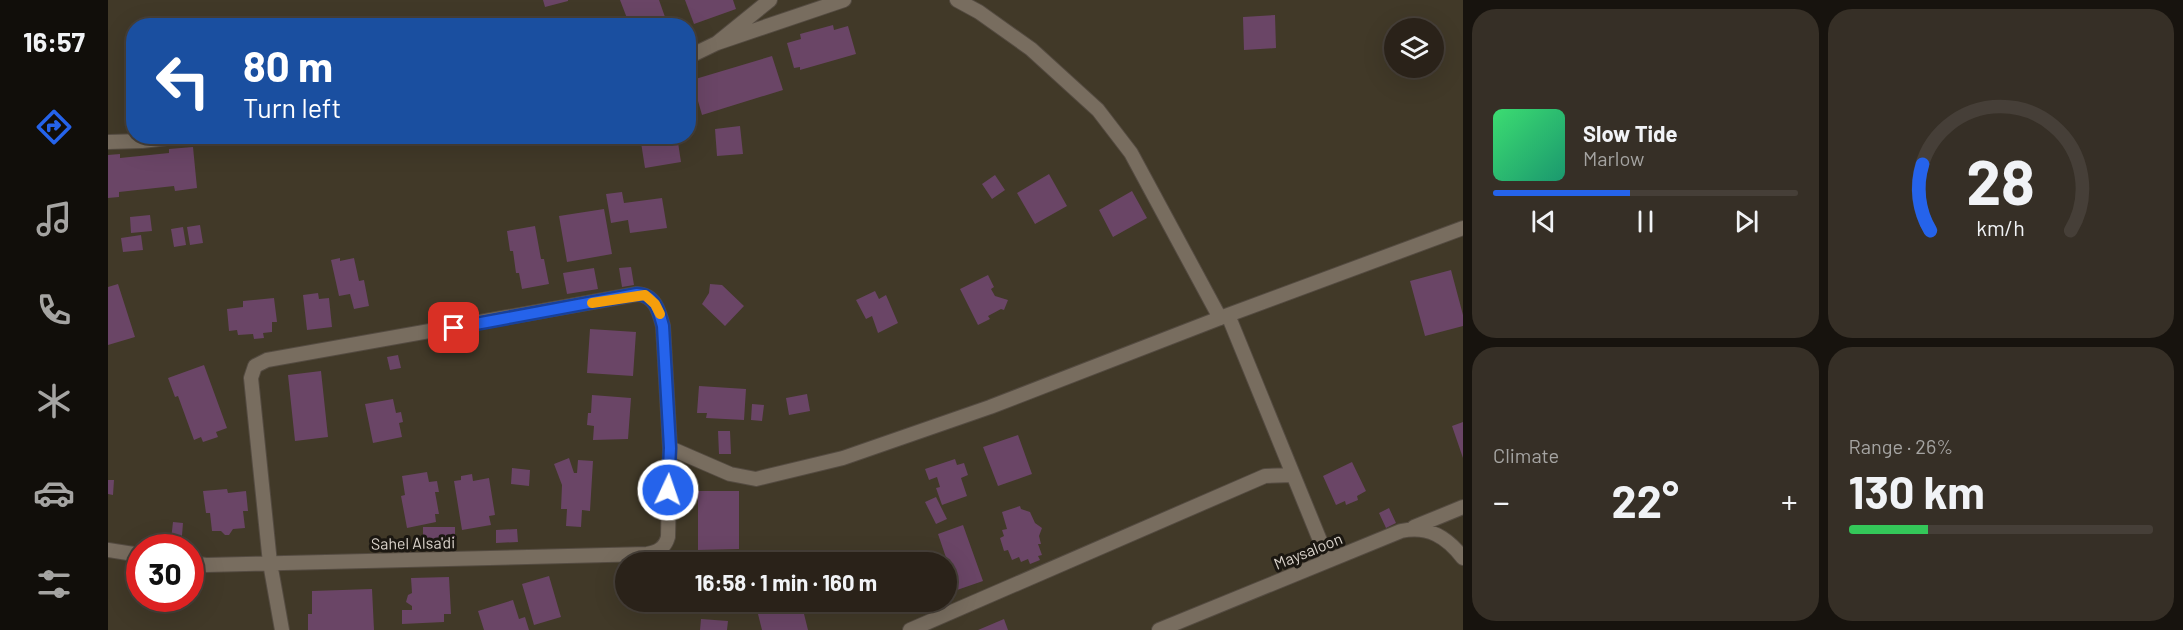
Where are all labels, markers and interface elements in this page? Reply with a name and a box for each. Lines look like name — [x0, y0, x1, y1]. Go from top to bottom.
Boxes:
map controls — [1384, 18, 1444, 78]
button: layers — [1384, 18, 1444, 78]
text: 16:57 — [23, 25, 85, 57]
text: 80 m — [243, 40, 333, 90]
icon: left — [144, 42, 222, 120]
text: Turn left — [243, 91, 341, 123]
icon: directions — [33, 106, 75, 148]
text: Slow Tide — [1583, 120, 1678, 146]
text: 28 — [1966, 143, 2035, 217]
text: Marlow — [1583, 146, 1644, 170]
icon: music — [33, 198, 75, 240]
icon: previous — [1527, 205, 1560, 238]
icon: pause — [1629, 205, 1662, 238]
icon: next — [1730, 205, 1763, 238]
text: km/h — [1976, 215, 2025, 240]
icon: phone — [33, 289, 75, 331]
pin — [428, 302, 479, 353]
icon: arrive — [437, 311, 470, 344]
icon: climate — [33, 380, 75, 422]
text: Range · 26% — [1849, 434, 1953, 458]
text: Climate — [1493, 443, 1559, 467]
position arrow — [636, 458, 700, 522]
text: 130 km — [1849, 464, 1985, 518]
icon: car — [33, 472, 75, 514]
text: 22° — [1612, 473, 1679, 527]
text: − — [1493, 481, 1510, 521]
text: + — [1781, 481, 1797, 521]
street label: Maysaloon — [1271, 528, 1345, 573]
street label: Sahel Alsa'di — [371, 532, 455, 553]
speed limit sign: 30 — [126, 534, 204, 612]
icon: filters — [33, 563, 75, 605]
text: 16:58 · 1 min · 160 m — [695, 569, 877, 595]

